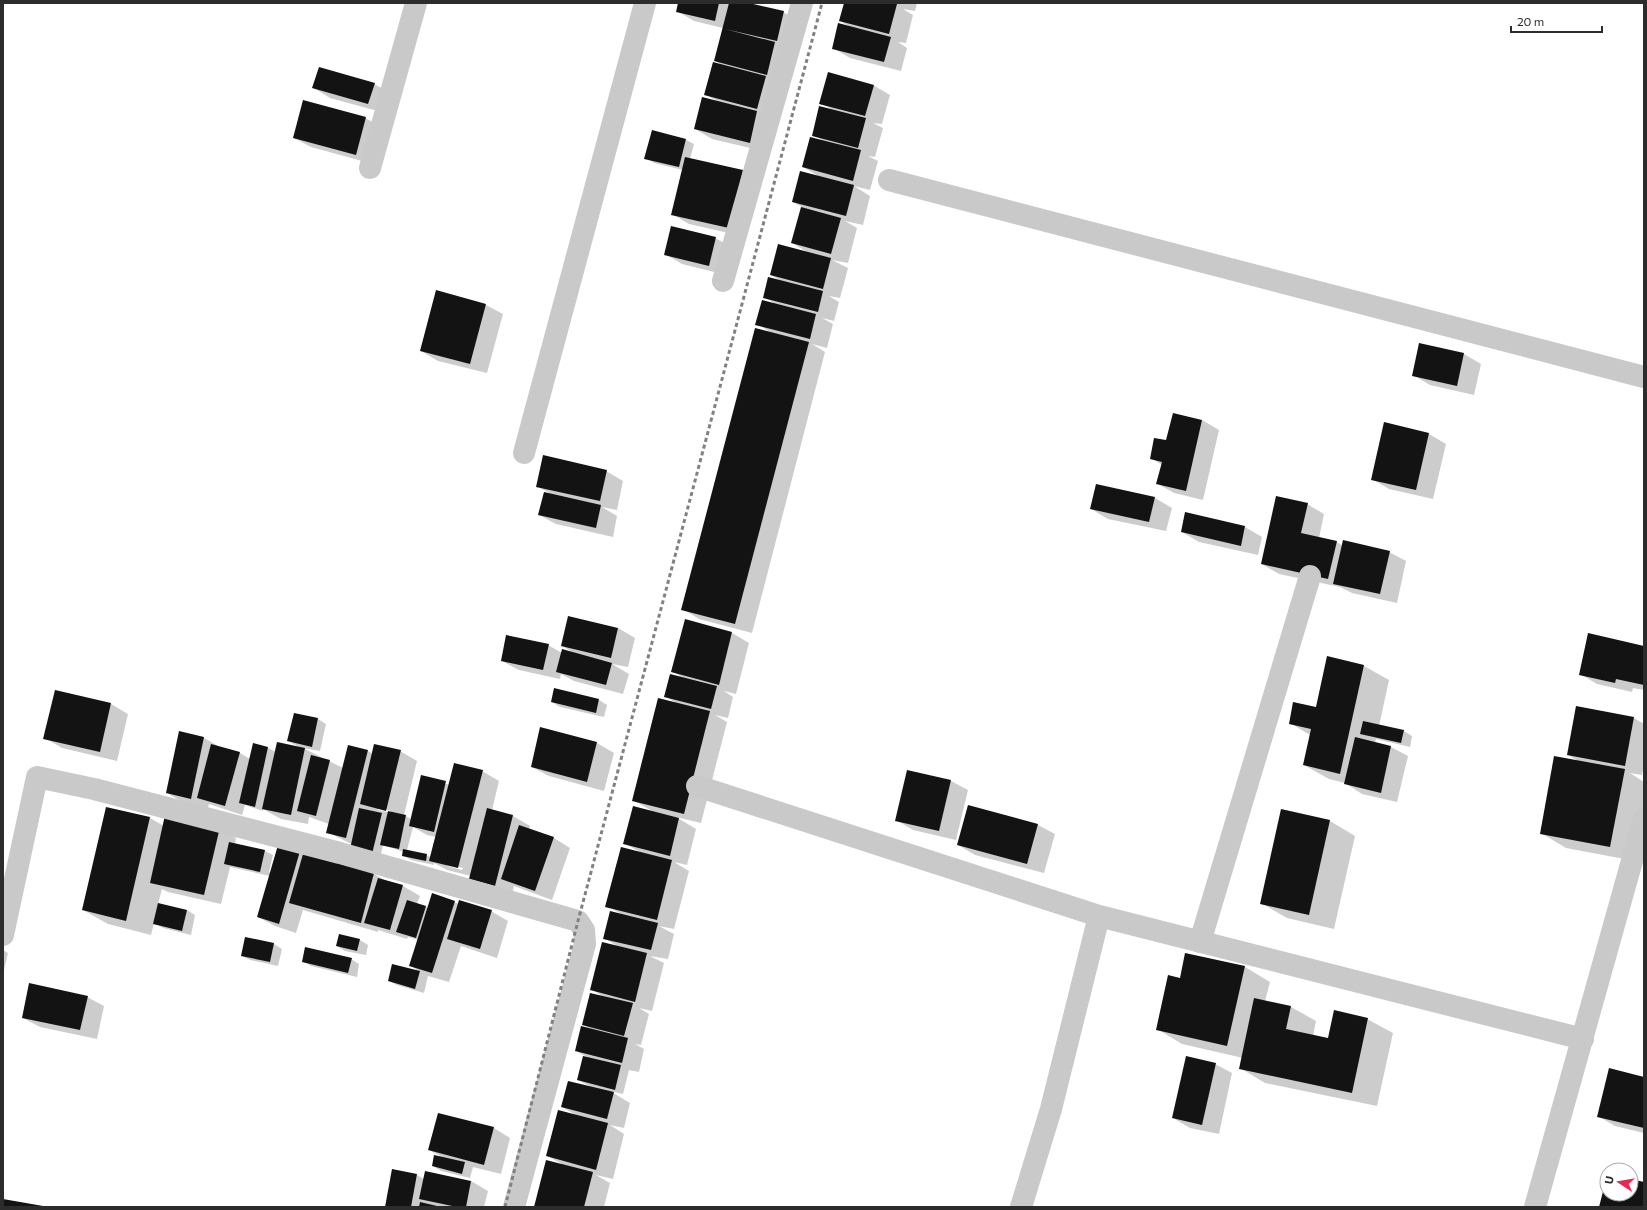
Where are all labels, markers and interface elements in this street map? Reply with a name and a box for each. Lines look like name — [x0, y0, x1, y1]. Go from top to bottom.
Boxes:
scale bar — [1511, 8, 1602, 34]
text: 20 m — [1517, 14, 1544, 28]
north arrow — [1599, 1162, 1639, 1202]
text: U — [1602, 1175, 1616, 1185]

